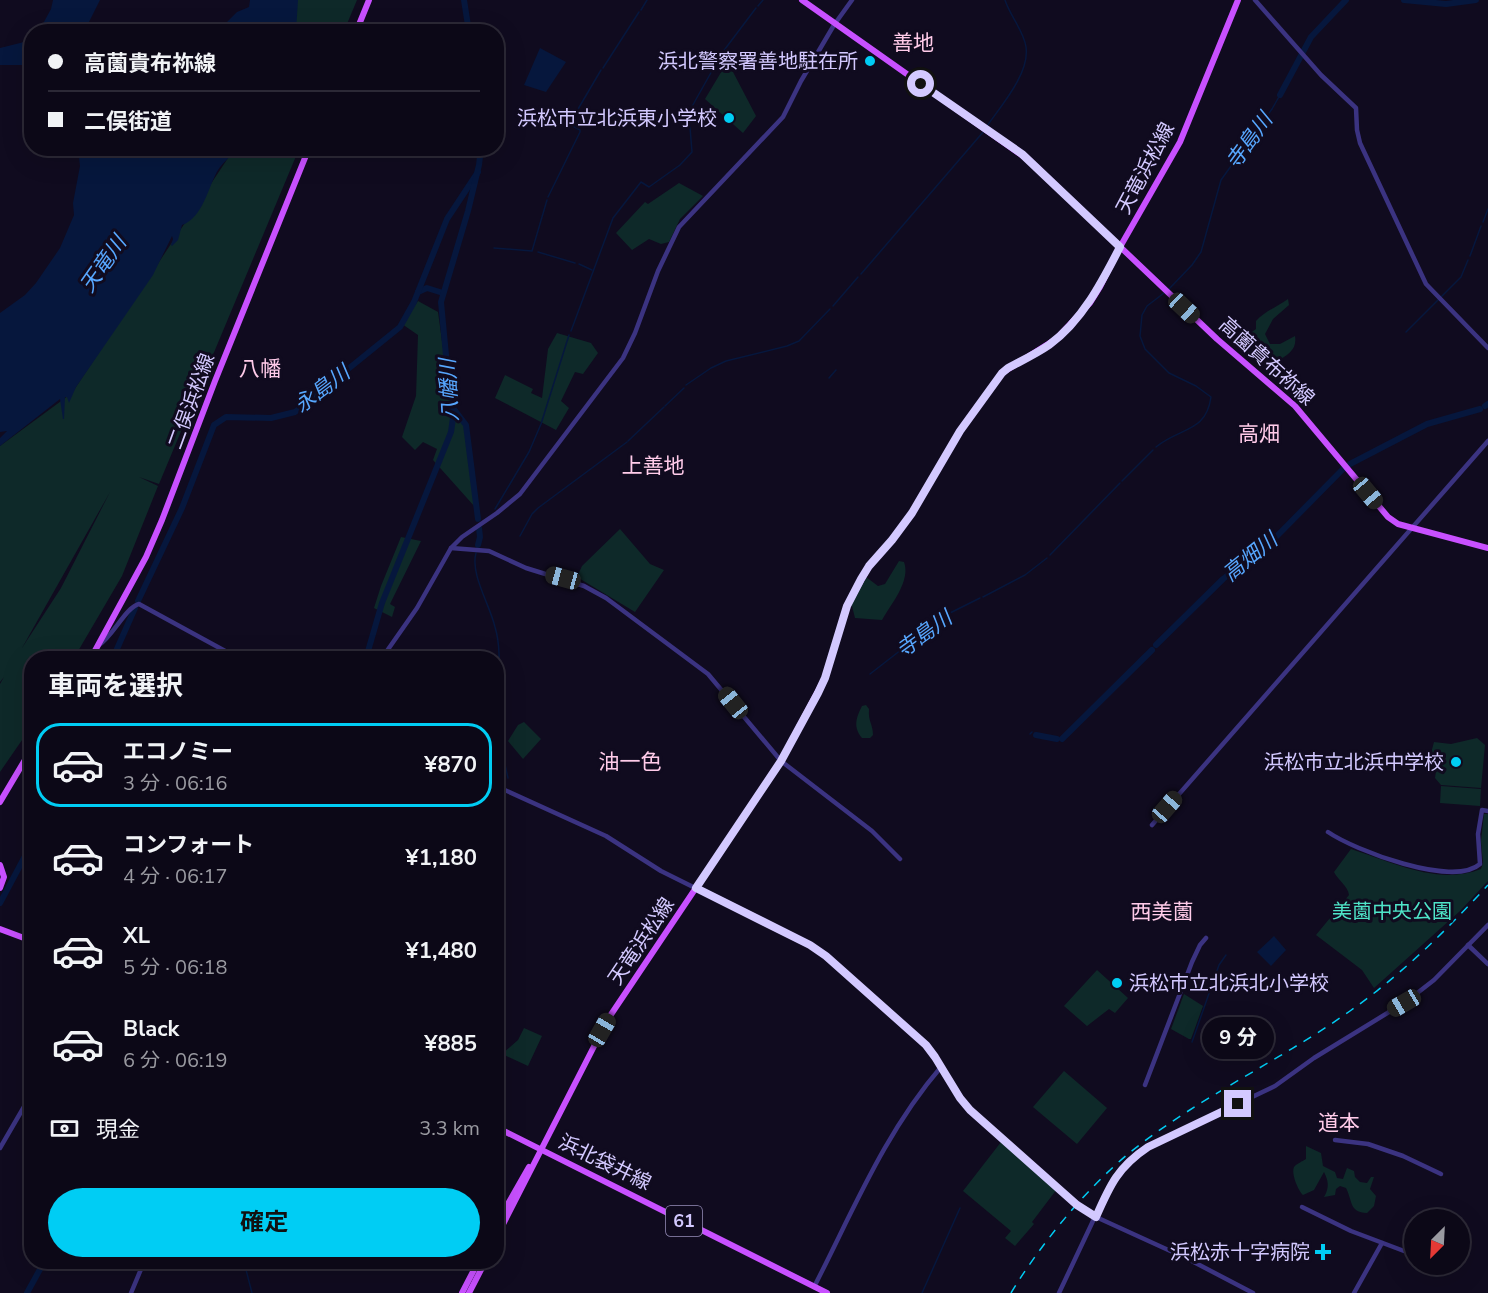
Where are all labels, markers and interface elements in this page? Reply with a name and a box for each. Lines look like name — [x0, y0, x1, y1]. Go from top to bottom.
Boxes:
district label: 善地 — [892, 29, 934, 57]
place label: 浜北警察署善地駐在所 — [658, 48, 858, 75]
text: 高薗貴布祢線 — [84, 49, 216, 79]
marker: 浜北警察署善地駐在所 — [863, 54, 877, 68]
route start — [907, 70, 934, 97]
place label: 浜松市立北浜東小学校 — [517, 105, 717, 132]
water label: 寺島川 — [1219, 106, 1280, 175]
text: 二俣街道 — [84, 107, 172, 137]
marker: 浜松市立北浜東小学校 — [722, 111, 736, 125]
street label: 天竜浜松線 — [1110, 118, 1181, 219]
water label: 天竜川 — [73, 229, 134, 298]
car — [1165, 289, 1203, 327]
street label: 高薗貴布祢線 — [1213, 311, 1320, 412]
street label: 二俣浜松線 — [162, 350, 221, 453]
district label: 八幡 — [239, 355, 281, 383]
water label: 八幡川 — [433, 356, 465, 422]
water label: 永島川 — [288, 358, 357, 419]
district label: 高畑 — [1238, 420, 1280, 448]
district label: 上善地 — [622, 452, 685, 480]
car — [1350, 473, 1386, 513]
water label: 高畑川 — [1217, 525, 1285, 588]
car — [543, 565, 583, 591]
water label: 寺島川 — [890, 603, 959, 664]
text: 車両を選択 — [48, 668, 183, 705]
car — [715, 683, 751, 723]
text: エコノミー — [123, 737, 233, 767]
icon: car — [51, 738, 105, 792]
district label: 油一色 — [599, 748, 662, 776]
place label: 浜松市立北浜中学校 — [1264, 749, 1444, 776]
text: ¥870 — [424, 750, 477, 780]
marker: 浜松市立北浜中学校 — [1449, 755, 1463, 769]
text: 3 分 · 06:16 — [123, 770, 228, 797]
car — [1148, 788, 1186, 826]
text: コンフォート — [123, 830, 254, 860]
icon: car — [51, 831, 105, 885]
text: ¥1,180 — [406, 843, 477, 873]
text: 4 分 · 06:17 — [123, 863, 228, 890]
street label: 天竜浜松線 — [602, 892, 681, 990]
district label: 西美薗 — [1131, 898, 1194, 926]
park label: 美薗中央公園 — [1332, 898, 1452, 925]
text: XL — [123, 921, 150, 951]
icon: car — [51, 924, 105, 978]
text: ¥1,480 — [406, 936, 477, 966]
text: 5 分 · 06:18 — [123, 954, 228, 981]
place label: 浜松市立北浜北小学校 — [1129, 970, 1329, 997]
marker: 浜松市立北浜北小学校 — [1110, 976, 1124, 990]
car — [1384, 986, 1424, 1020]
car — [585, 1010, 619, 1050]
text: Black — [123, 1014, 179, 1044]
icon: car — [51, 1017, 105, 1071]
callout: 9 分 — [1202, 1017, 1274, 1059]
text: 9 分 — [1219, 1024, 1257, 1051]
text: ¥885 — [424, 1029, 477, 1059]
text: 6 分 · 06:19 — [123, 1047, 228, 1074]
route end — [1224, 1090, 1251, 1117]
district label: 道本 — [1318, 1109, 1360, 1137]
icon: cash — [48, 1112, 81, 1145]
text: 現金 — [96, 1115, 140, 1145]
text: 3.3 km — [419, 1115, 480, 1142]
street label: 浜北袋井線 — [554, 1128, 656, 1197]
button: 確定 — [48, 1188, 480, 1257]
road number: 61 — [666, 1206, 702, 1236]
north arrow — [1404, 1209, 1470, 1275]
map controls — [1404, 1209, 1470, 1275]
place label: 浜松赤十字病院 — [1170, 1239, 1310, 1266]
marker: 浜松赤十字病院 — [1314, 1243, 1332, 1261]

